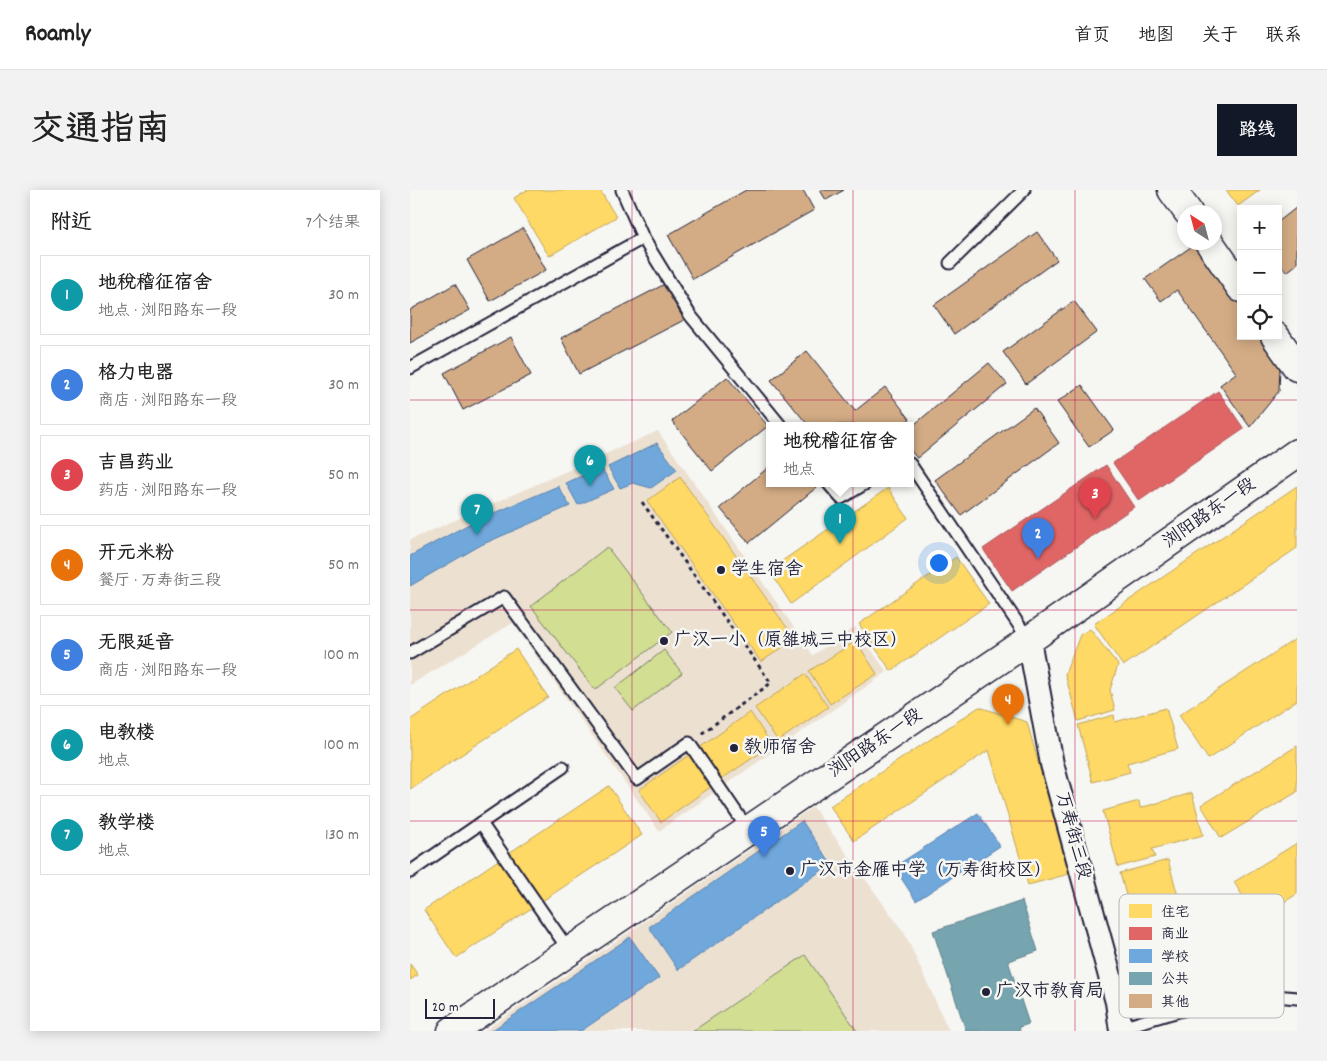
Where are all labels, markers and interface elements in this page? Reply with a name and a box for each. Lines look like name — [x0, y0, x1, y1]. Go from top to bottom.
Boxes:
text: Roamly — [25, 18, 91, 52]
text: 首页 — [1074, 24, 1110, 49]
text: 地图 — [1138, 24, 1174, 49]
text: 关于 — [1202, 24, 1238, 49]
text: 联系 — [1266, 24, 1302, 49]
button: 路线 — [1217, 104, 1297, 156]
text: 交通指南 — [30, 107, 170, 157]
north arrow — [1177, 205, 1222, 250]
map controls — [1237, 205, 1282, 340]
button: + — [1237, 205, 1282, 250]
text: 附近 — [50, 209, 92, 239]
text: 7个结果 — [306, 212, 360, 235]
button: − — [1237, 250, 1282, 295]
text: 地税稽征宿舍 — [98, 271, 212, 298]
text: 1 — [65, 284, 69, 307]
text: 30 m — [329, 284, 359, 307]
button: locate — [1237, 295, 1282, 340]
text: 地点 · 浏阳路东一段 — [98, 300, 237, 323]
text: 格力电器 — [98, 361, 174, 388]
text: 2 — [64, 374, 71, 397]
text: 30 m — [329, 374, 359, 397]
text: 商店 · 浏阳路东一段 — [98, 390, 237, 413]
popup — [766, 422, 914, 487]
text: 地税稽征宿舍 — [783, 430, 897, 457]
pin: 6 — [574, 445, 606, 486]
text: 吉昌药业 — [98, 451, 174, 478]
text: 地点 — [783, 459, 815, 482]
text: 3 — [63, 464, 71, 487]
text: 50 m — [328, 464, 359, 487]
street label: 浏阳路东一段 — [1159, 473, 1261, 555]
pin: 3 — [1079, 478, 1111, 519]
text: 药店 · 浏阳路东一段 — [98, 480, 237, 503]
pin: 7 — [461, 494, 493, 535]
pin: 1 — [824, 503, 856, 544]
pin: 2 — [1022, 518, 1054, 559]
text: 开元米粉 — [98, 541, 174, 568]
your location — [926, 550, 952, 576]
text: 4 — [64, 554, 70, 577]
text: 50 m — [328, 554, 359, 577]
place label: 学生宿舍 — [731, 558, 803, 583]
marker: 学生宿舍 — [715, 564, 727, 576]
text: 餐厅 · 万寿街三段 — [98, 570, 221, 593]
place label: 广汉一小（原雒城三中校区） — [674, 629, 908, 654]
text: 无限延音 — [98, 631, 174, 658]
marker: 广汉一小（原雒城三中校区） — [658, 635, 670, 647]
text: 5 — [63, 644, 71, 667]
text: 100 m — [323, 644, 359, 667]
text: 商店 · 浏阳路东一段 — [98, 660, 237, 683]
pin: 4 — [992, 684, 1024, 725]
street label: 浏阳路东一段 — [824, 703, 928, 785]
text: 电教楼 — [98, 721, 155, 748]
text: 6 — [63, 734, 71, 757]
text: 100 m — [323, 734, 359, 757]
place label: 教师宿舍 — [744, 736, 816, 761]
marker: 教师宿舍 — [728, 742, 740, 754]
text: 地点 — [98, 750, 130, 773]
street label: 万寿街三段 — [1048, 789, 1096, 883]
text: 教学楼 — [98, 811, 155, 838]
pin: 5 — [748, 816, 780, 857]
text: 7 — [64, 824, 70, 847]
text: 130 m — [325, 824, 359, 847]
text: 地点 — [98, 840, 130, 863]
place label: 广汉市金雁中学（万寿街校区） — [800, 859, 1052, 884]
marker: 广汉市金雁中学（万寿街校区） — [784, 865, 796, 877]
legend — [1119, 894, 1284, 1018]
text: 住宅 — [1161, 903, 1189, 923]
text: 商业 — [1161, 925, 1189, 945]
text: 学校 — [1161, 948, 1189, 968]
text: 公共 — [1161, 970, 1189, 990]
place label: 广汉市教育局 — [996, 980, 1104, 1005]
marker: 广汉市教育局 — [980, 986, 992, 998]
text: 其他 — [1161, 993, 1189, 1013]
scale bar — [425, 996, 495, 1019]
text: 20 m — [432, 998, 459, 1018]

